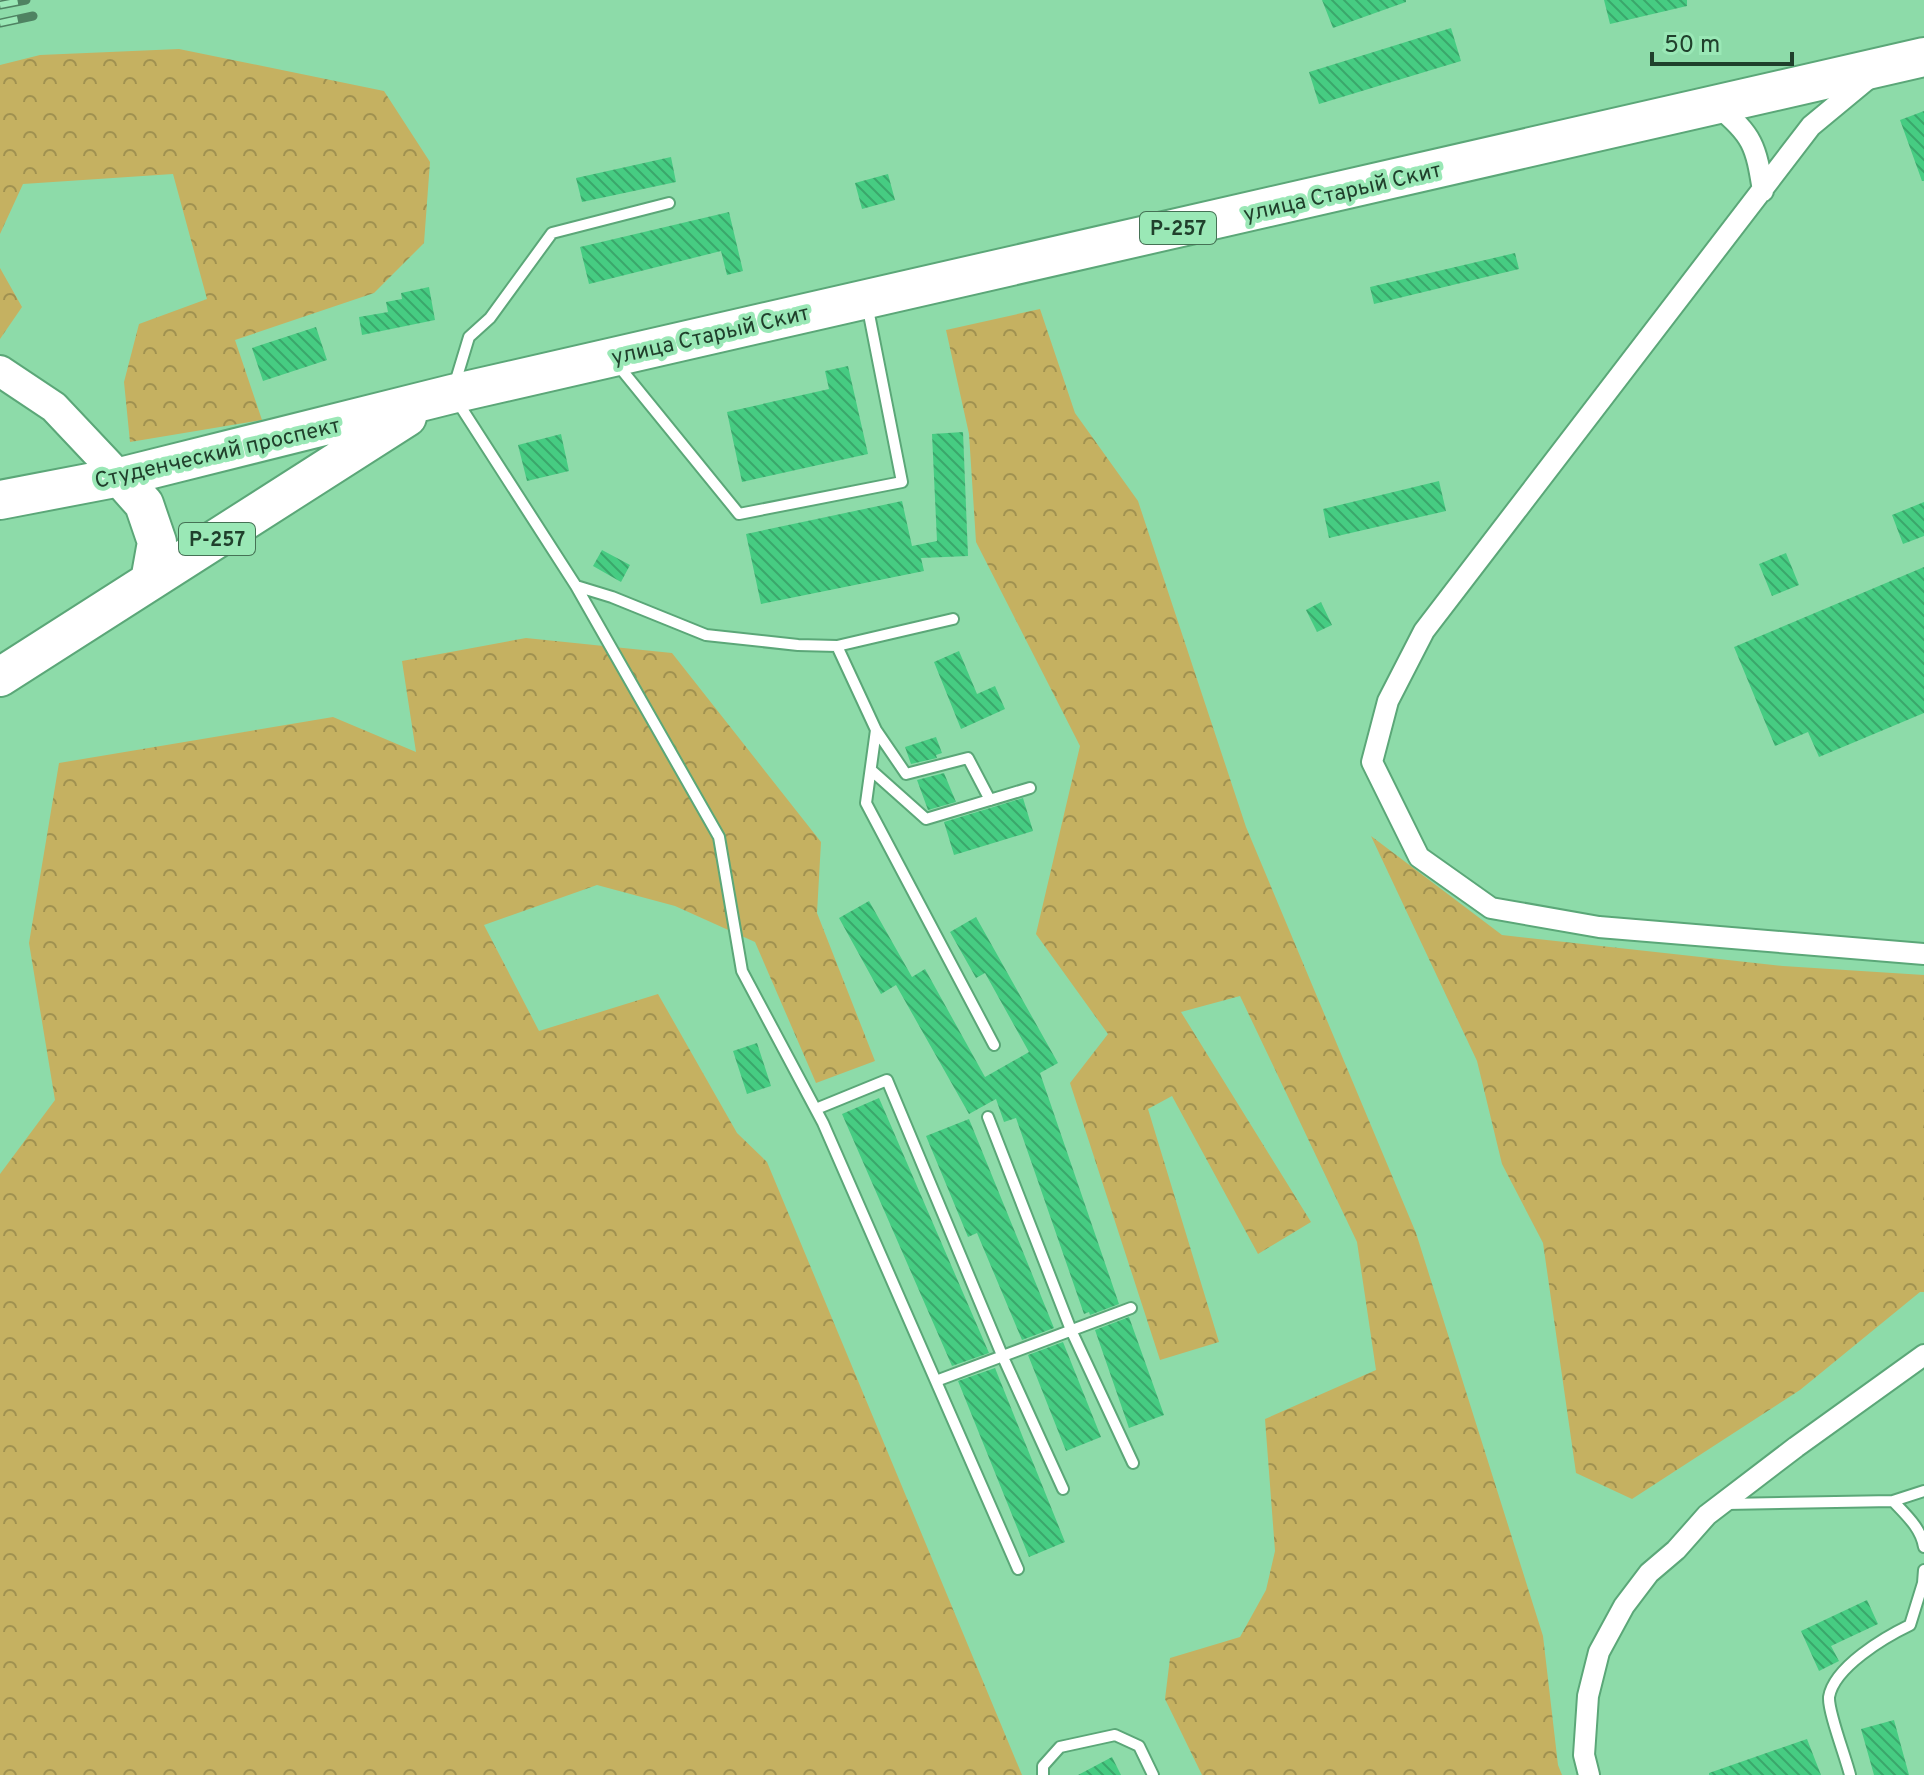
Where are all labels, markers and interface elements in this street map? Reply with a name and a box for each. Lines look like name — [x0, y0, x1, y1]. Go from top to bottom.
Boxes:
scale bar — [1652, 16, 1792, 66]
text: 50 m — [1664, 31, 1720, 61]
street label: улица Старый Скит — [1241, 158, 1444, 229]
road number: Р-257 — [1140, 212, 1216, 244]
street label: улица Старый Скит — [609, 301, 812, 372]
street label: Студенческий проспект — [92, 413, 343, 496]
road number: Р-257 — [179, 523, 255, 555]

